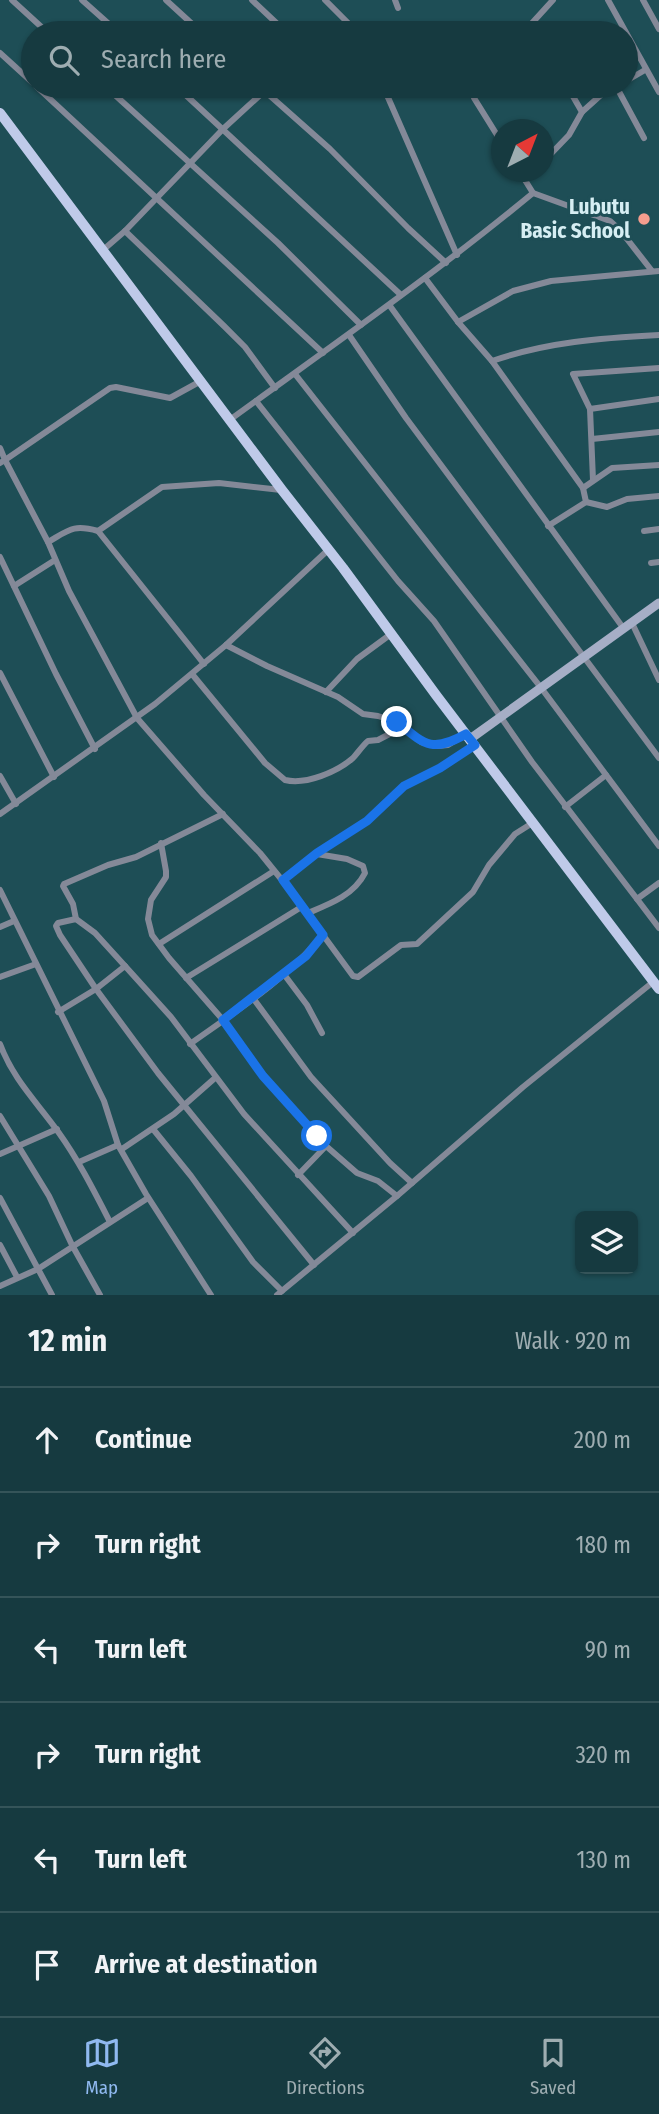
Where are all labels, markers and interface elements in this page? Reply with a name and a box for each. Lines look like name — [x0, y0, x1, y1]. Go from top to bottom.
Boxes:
search box — [21, 21, 638, 98]
icon: search — [45, 41, 83, 79]
text: Search here — [101, 44, 226, 75]
north arrow — [491, 119, 554, 182]
place label: Lubutu Basic School — [521, 194, 630, 244]
marker: Lubutu Basic School — [636, 211, 652, 227]
route end — [381, 706, 412, 737]
route start — [301, 1120, 332, 1151]
map controls — [575, 1211, 638, 1274]
button: layers — [575, 1211, 638, 1274]
text: 12 min — [28, 1323, 107, 1359]
text: Walk · 920 m — [515, 1327, 631, 1355]
icon: ahead — [28, 1421, 66, 1459]
text: Continue — [95, 1424, 192, 1455]
text: 200 m — [574, 1426, 631, 1454]
icon: right — [28, 1526, 66, 1564]
text: Turn right — [95, 1529, 201, 1560]
text: 180 m — [575, 1531, 631, 1559]
icon: left — [28, 1631, 66, 1669]
text: Turn left — [95, 1634, 187, 1665]
text: 90 m — [585, 1636, 631, 1664]
icon: right — [28, 1736, 66, 1774]
text: Turn right — [95, 1739, 201, 1770]
text: 320 m — [576, 1741, 631, 1769]
icon: left — [28, 1841, 66, 1879]
text: Turn left — [95, 1844, 187, 1875]
text: 130 m — [577, 1846, 631, 1874]
icon: arrive — [28, 1946, 66, 1984]
text: Arrive at destination — [95, 1949, 318, 1980]
tab: Map — [83, 2034, 121, 2099]
tab: Directions — [286, 2034, 365, 2099]
tab: Saved — [530, 2034, 576, 2099]

